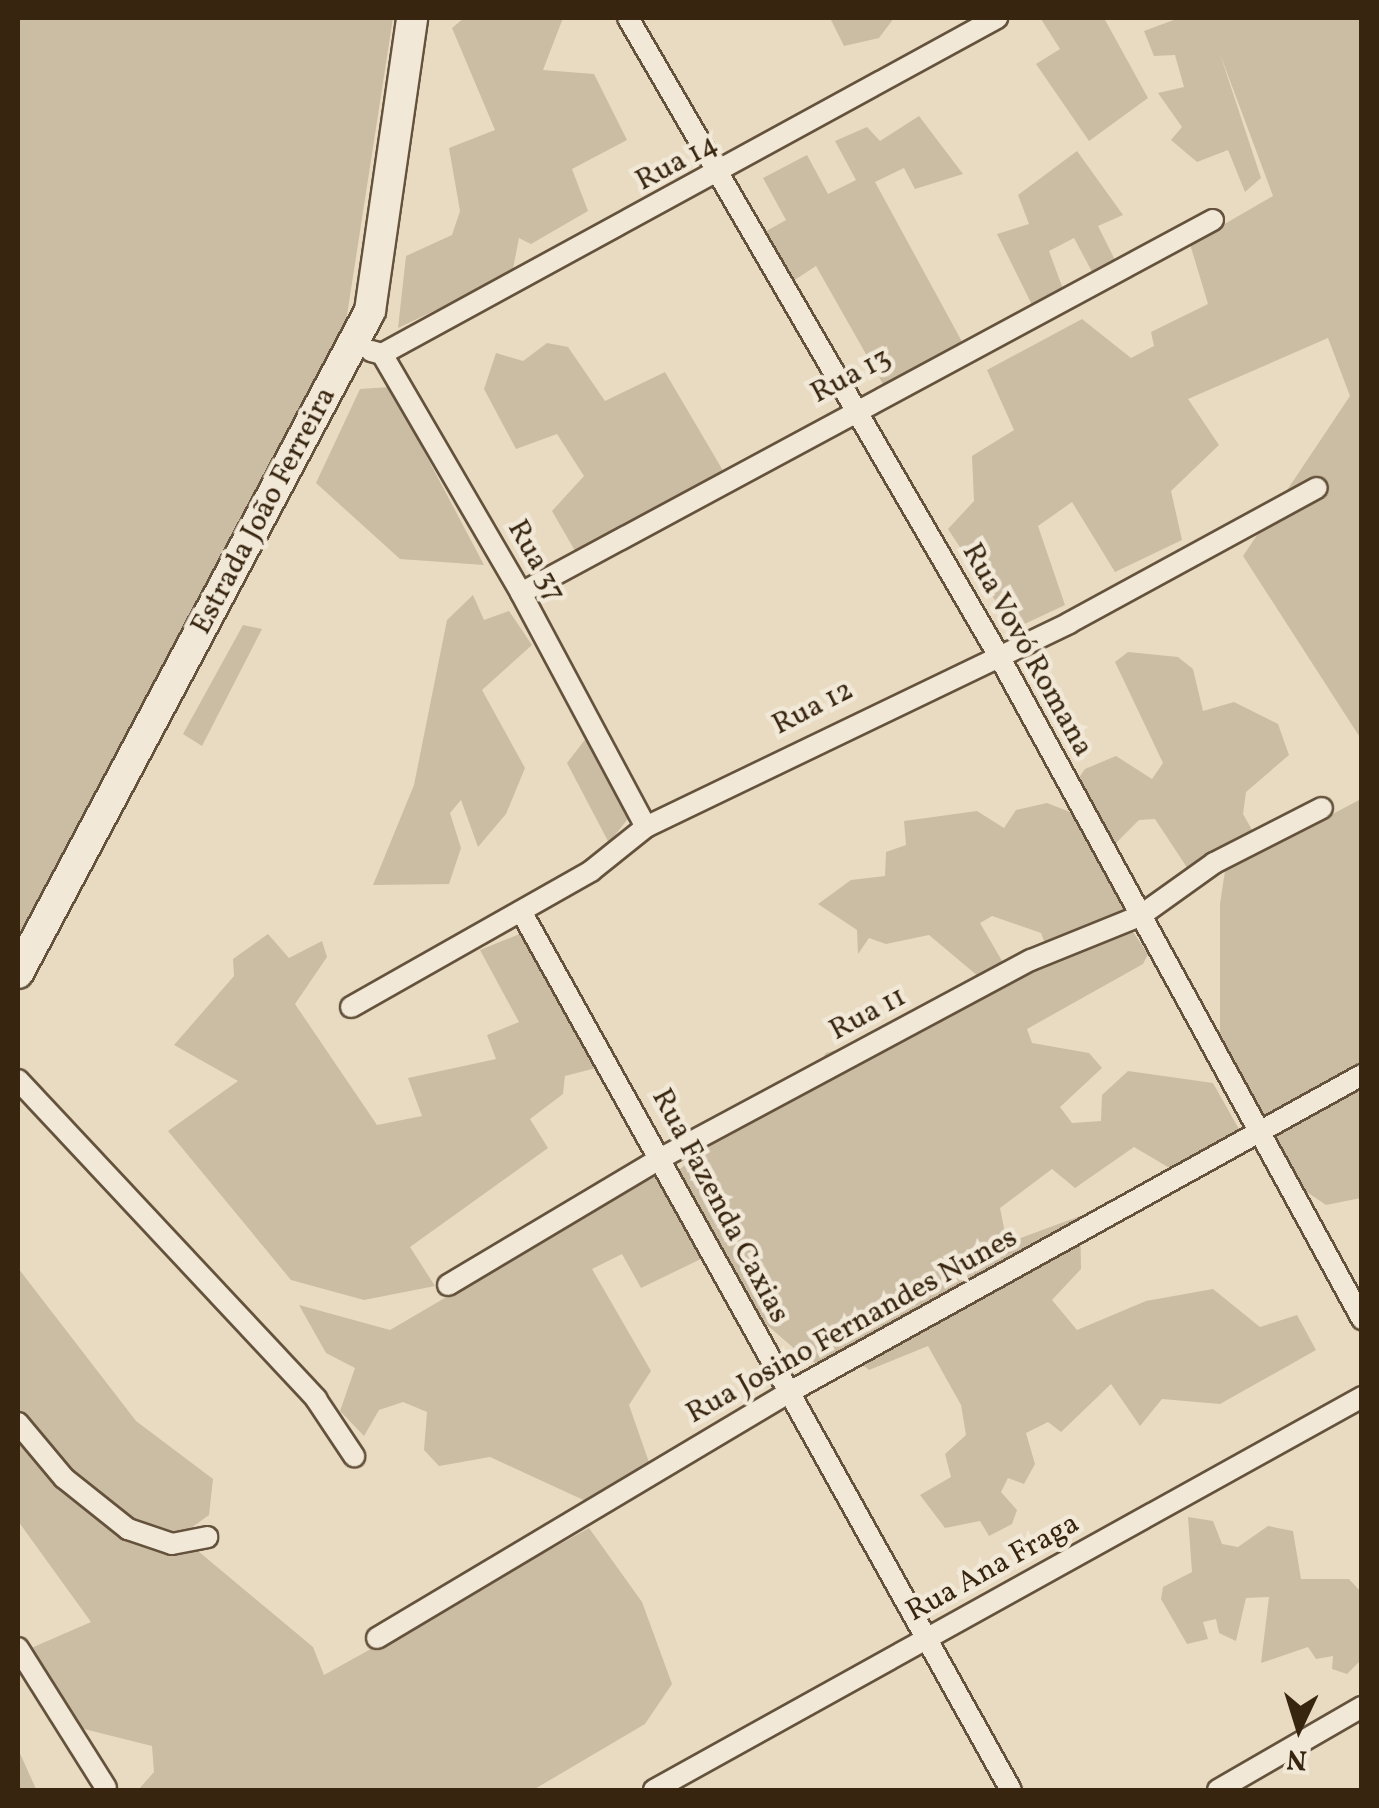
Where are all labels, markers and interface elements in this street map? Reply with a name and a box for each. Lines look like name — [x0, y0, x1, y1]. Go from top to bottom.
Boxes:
street label: Rua 14 — [630, 126, 724, 200]
street label: Rua 13 — [805, 340, 897, 412]
street label: Estrada João Ferreira — [184, 381, 344, 641]
street label: Rua 37 — [499, 514, 573, 608]
street label: Rua Vovó Romana — [953, 537, 1101, 763]
street label: Rua 12 — [766, 672, 860, 744]
street label: Rua 11 — [823, 979, 913, 1049]
street label: Rua Fazenda Caxias — [643, 1083, 797, 1329]
street label: Rua Josino Fernandes Nunes — [680, 1220, 1024, 1432]
street label: Rua Ana Fraga — [900, 1506, 1086, 1630]
north arrow — [1249, 1678, 1349, 1778]
text: N — [1285, 1738, 1308, 1779]

